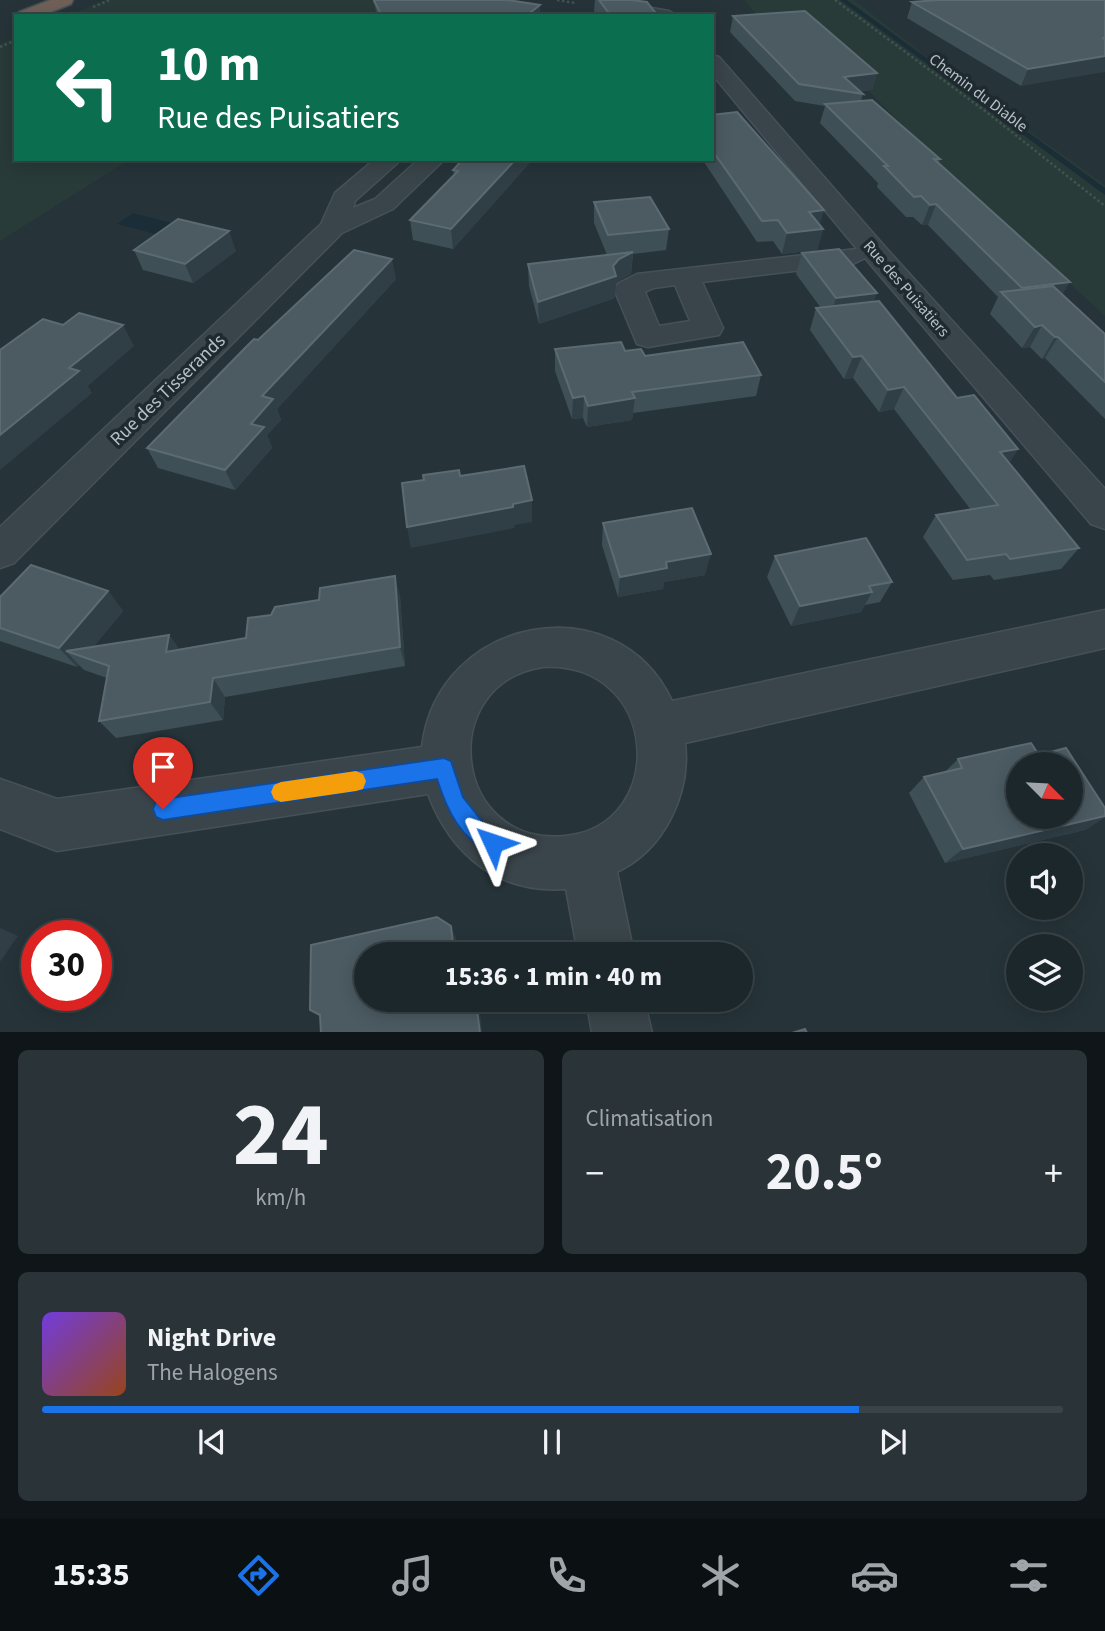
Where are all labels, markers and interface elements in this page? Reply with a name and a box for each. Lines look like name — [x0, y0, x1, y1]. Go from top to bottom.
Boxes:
text: 10 m — [157, 30, 261, 100]
icon: left — [42, 42, 133, 133]
street label: Chemin du Diable — [924, 48, 1032, 137]
text: Rue des Puisatiers — [157, 95, 400, 141]
street label: Rue des Puisatiers — [858, 236, 955, 342]
street label: Rue des Tisserands — [104, 328, 232, 452]
pin — [133, 737, 193, 809]
icon: arrive — [144, 748, 182, 786]
north arrow — [1006, 752, 1083, 830]
map controls — [1006, 752, 1083, 1011]
position arrow — [456, 806, 530, 880]
button: sound — [1006, 843, 1083, 920]
speed limit sign: 30 — [21, 920, 112, 1011]
button: layers — [1006, 934, 1083, 1011]
text: 15:36 · 1 min · 40 m — [445, 958, 662, 995]
text: 24 — [233, 1071, 329, 1200]
text: Climatisation — [586, 1102, 713, 1135]
text: 20.5° — [766, 1136, 883, 1210]
text: − — [586, 1147, 604, 1201]
text: + — [1044, 1147, 1063, 1201]
text: km/h — [255, 1181, 306, 1214]
text: Night Drive — [147, 1319, 276, 1356]
text: The Halogens — [147, 1356, 278, 1389]
icon: previous — [193, 1423, 231, 1461]
icon: pause — [533, 1423, 571, 1461]
icon: next — [874, 1423, 912, 1461]
icon: directions — [234, 1551, 283, 1600]
icon: music — [388, 1551, 437, 1600]
icon: phone — [542, 1551, 591, 1600]
icon: climate — [696, 1551, 745, 1600]
icon: car — [850, 1551, 899, 1600]
icon: filters — [1004, 1551, 1053, 1600]
text: 15:35 — [52, 1552, 130, 1598]

